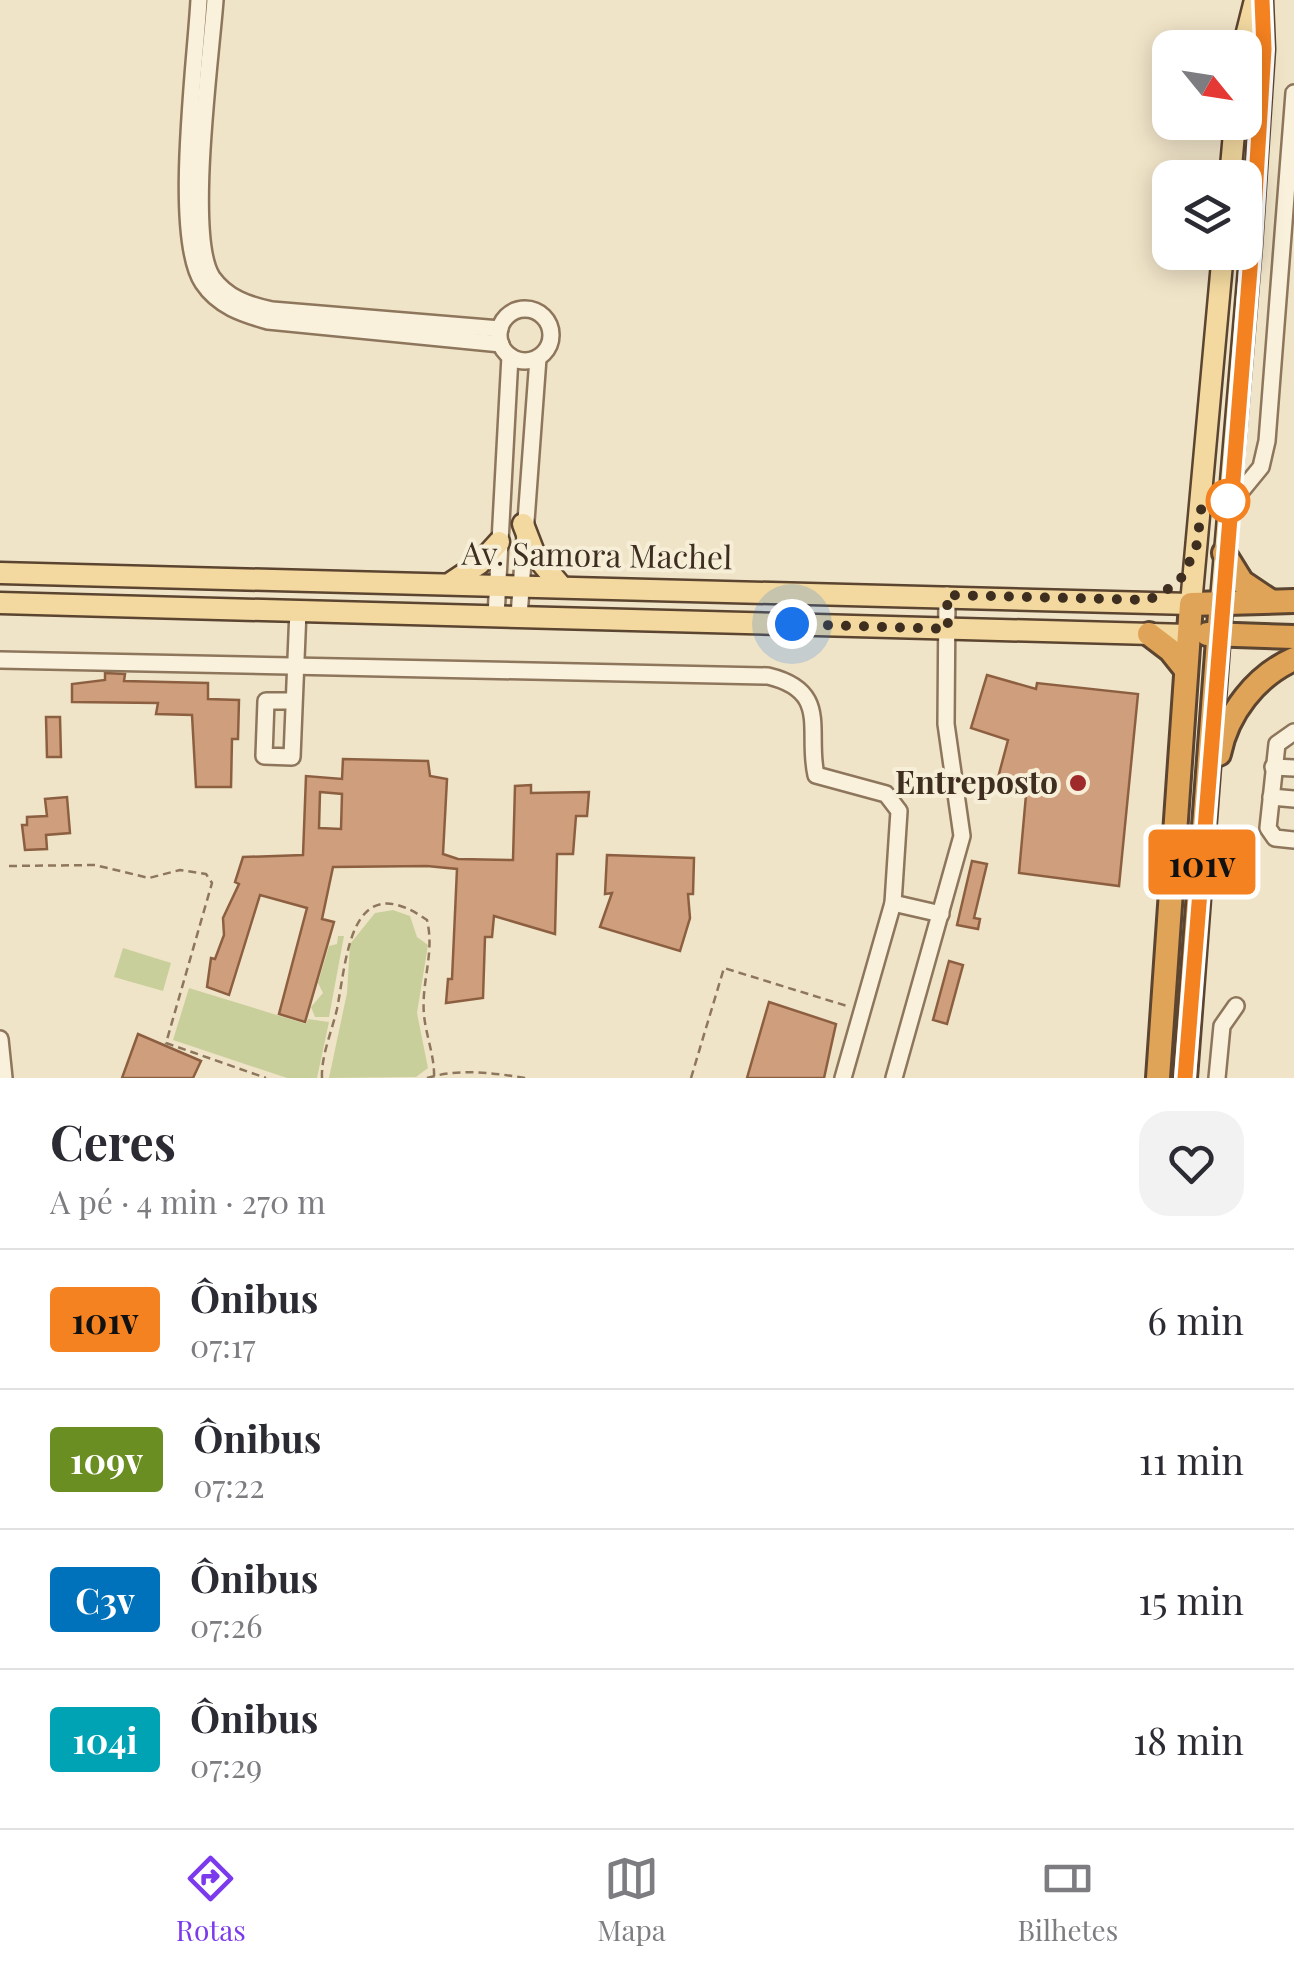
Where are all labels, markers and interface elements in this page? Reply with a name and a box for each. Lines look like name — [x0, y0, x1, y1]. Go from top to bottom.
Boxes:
north arrow — [1152, 30, 1262, 140]
map controls — [1152, 30, 1262, 270]
button: layers — [1152, 160, 1262, 270]
unlabelled marker — [1207, 480, 1249, 522]
street label: Av. Samora Machel — [460, 530, 733, 577]
your location — [767, 599, 817, 649]
place label: Entreposto — [895, 759, 1058, 802]
marker: Entreposto — [1067, 772, 1089, 794]
line badge: 101v — [1132, 830, 1272, 894]
text: 101v — [1168, 839, 1236, 886]
text: Ceres — [50, 1109, 176, 1173]
button: heart — [1139, 1111, 1244, 1216]
text: A pé · 4 min · 270 m — [50, 1179, 326, 1222]
text: Ônibus — [190, 1272, 318, 1323]
text: 6 min — [1147, 1294, 1244, 1345]
text: 101v — [71, 1296, 139, 1343]
text: 07:17 — [190, 1323, 256, 1366]
text: Ônibus — [193, 1412, 321, 1463]
text: 11 min — [1139, 1434, 1244, 1485]
text: 109v — [70, 1436, 143, 1483]
text: 07:22 — [193, 1463, 265, 1506]
text: Ônibus — [190, 1552, 318, 1603]
text: 15 min — [1138, 1574, 1244, 1625]
text: C3v — [75, 1576, 135, 1623]
text: 07:26 — [190, 1603, 263, 1646]
text: Ônibus — [190, 1692, 318, 1743]
text: 18 min — [1133, 1714, 1244, 1765]
text: 104i — [72, 1716, 138, 1763]
text: 07:29 — [190, 1743, 262, 1786]
tab: Rotas — [176, 1851, 246, 1948]
tab: Mapa — [597, 1851, 666, 1948]
tab: Bilhetes — [1017, 1851, 1118, 1948]

